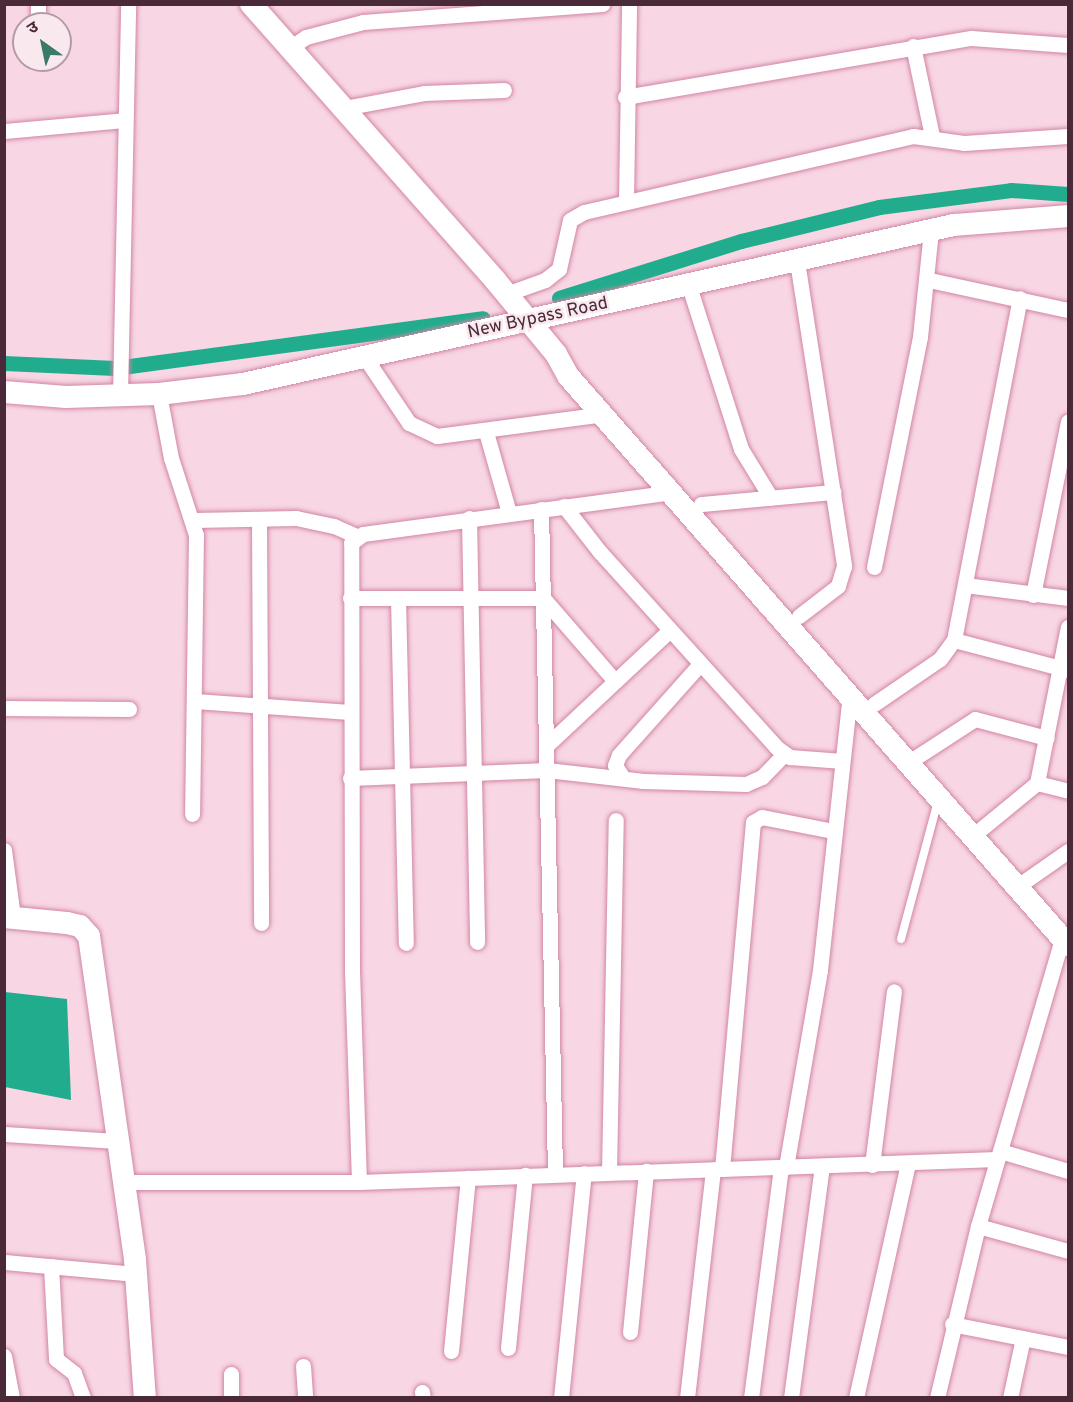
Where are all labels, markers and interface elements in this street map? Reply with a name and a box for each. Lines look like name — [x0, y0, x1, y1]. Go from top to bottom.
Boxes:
north arrow — [12, 12, 72, 72]
text: उ — [24, 18, 43, 40]
street label: New Bypass Road — [466, 294, 610, 344]

